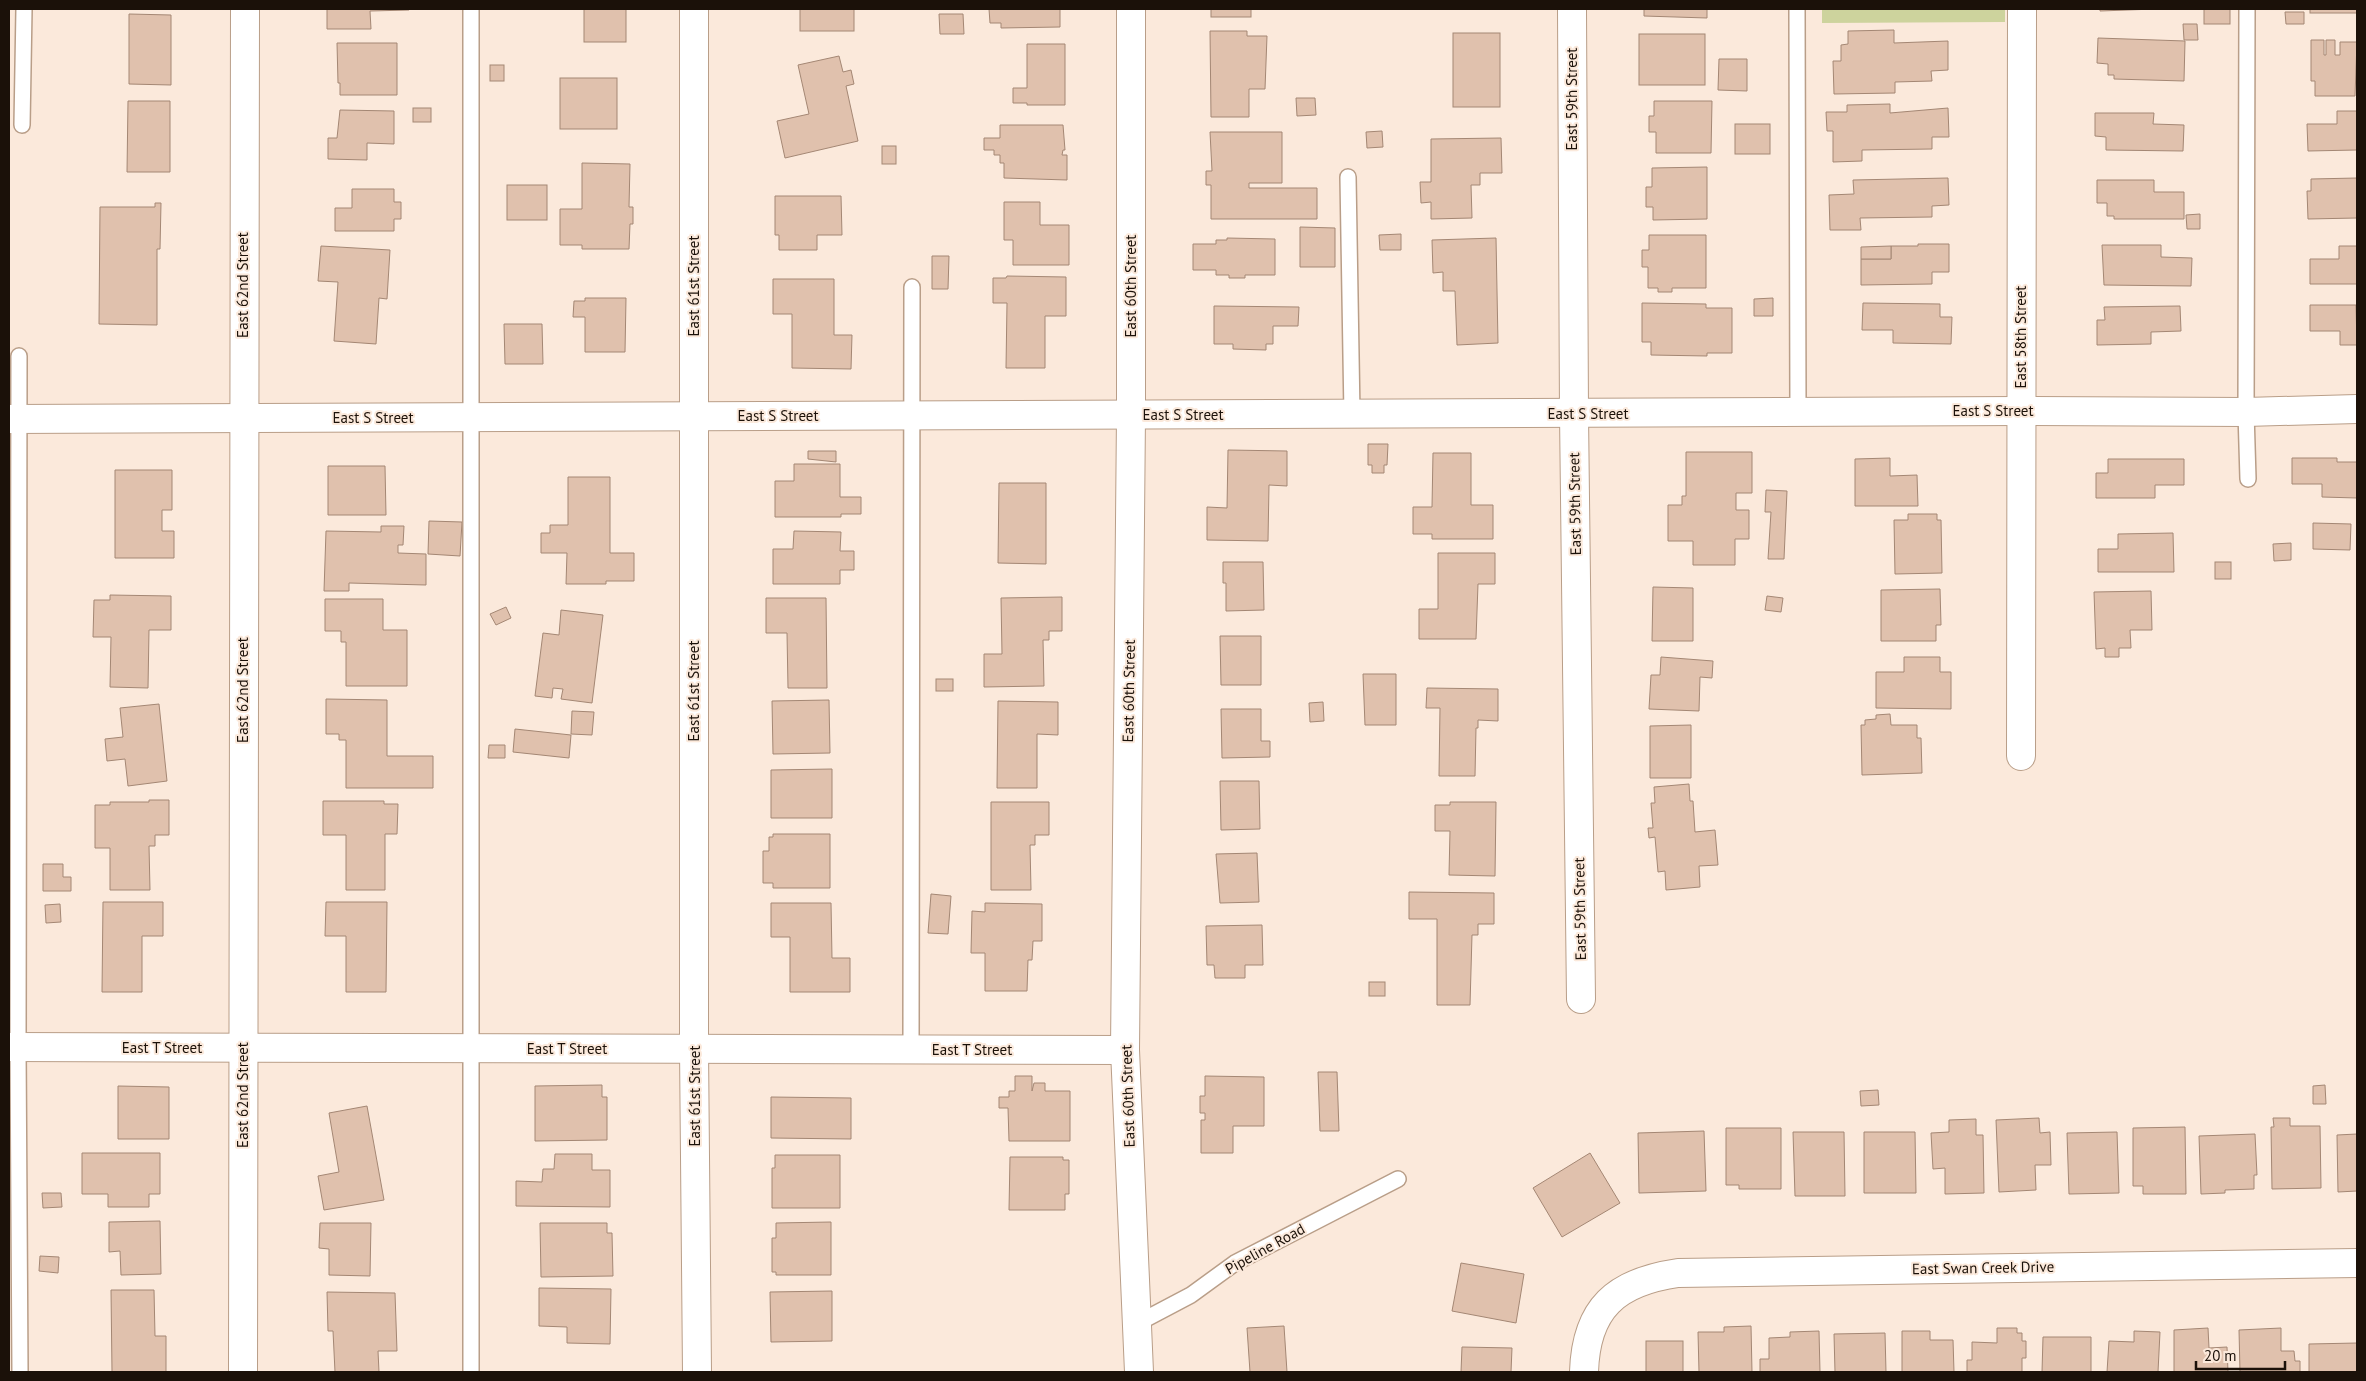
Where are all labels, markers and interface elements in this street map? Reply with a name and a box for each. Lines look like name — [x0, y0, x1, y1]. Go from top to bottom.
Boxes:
street label: East 59th Street — [1562, 48, 1581, 150]
street label: East 62nd Street — [233, 232, 252, 338]
street label: East 60th Street — [1121, 235, 1140, 337]
street label: East 61st Street — [684, 236, 703, 336]
street label: East 58th Street — [2011, 286, 2030, 388]
street label: East S Street — [1952, 401, 2034, 420]
street label: East S Street — [1547, 404, 1629, 423]
street label: East S Street — [1142, 405, 1224, 424]
street label: East S Street — [737, 406, 819, 425]
street label: East S Street — [332, 408, 414, 427]
street label: East 59th Street — [1564, 452, 1585, 556]
street label: East 62nd Street — [233, 637, 252, 743]
street label: East 60th Street — [1118, 639, 1139, 743]
street label: East 61st Street — [684, 641, 703, 741]
street label: East 59th Street — [1569, 857, 1590, 961]
street label: East T Street — [122, 1038, 202, 1057]
street label: East T Street — [527, 1039, 607, 1058]
street label: East T Street — [932, 1040, 1012, 1059]
street label: East 62nd Street — [233, 1042, 252, 1148]
street label: East 60th Street — [1116, 1044, 1139, 1148]
street label: East 61st Street — [685, 1046, 704, 1146]
street label: Pipeline Road — [1222, 1219, 1308, 1278]
street label: East Swan Creek Drive — [1912, 1257, 2054, 1278]
scale bar — [2196, 1338, 2285, 1370]
text: 20 m — [2204, 1346, 2237, 1365]

